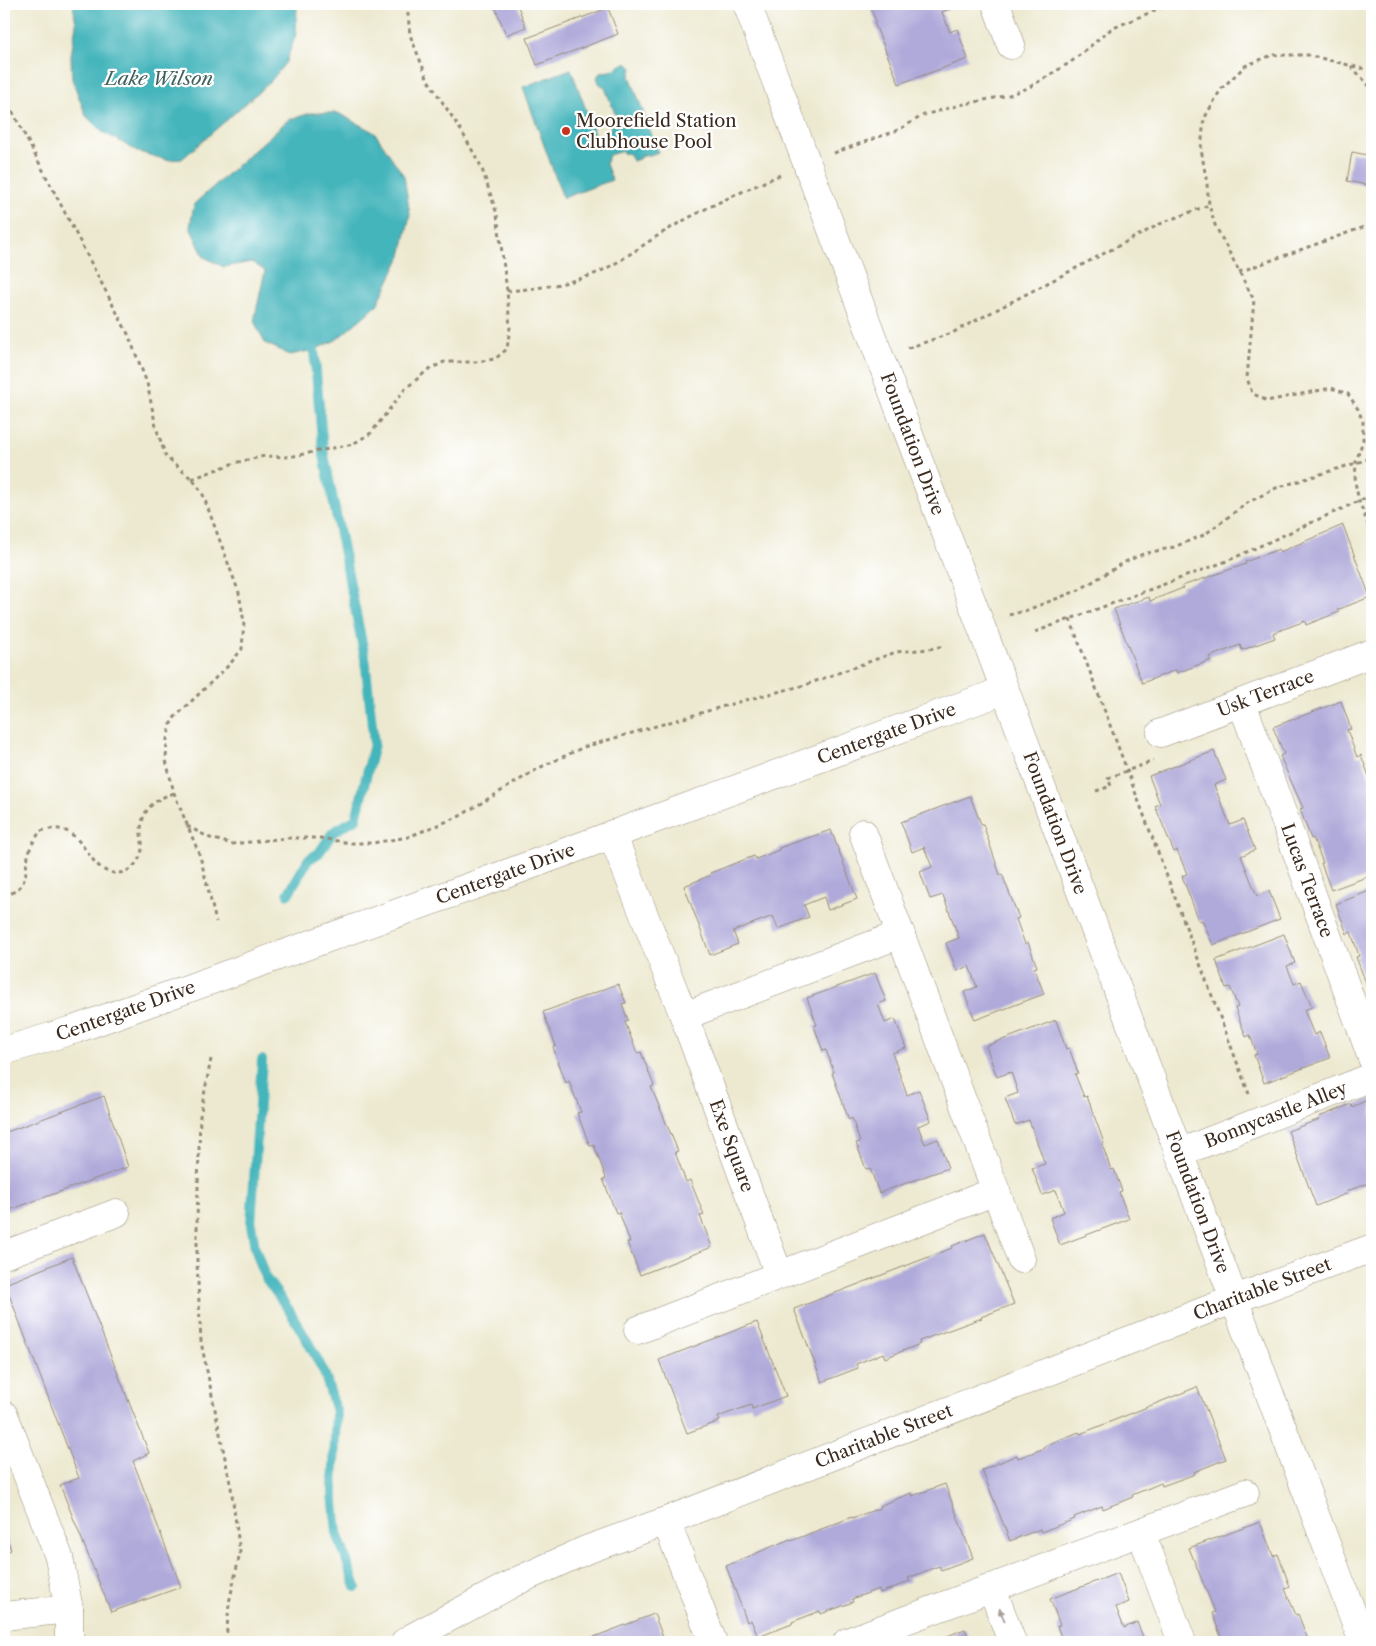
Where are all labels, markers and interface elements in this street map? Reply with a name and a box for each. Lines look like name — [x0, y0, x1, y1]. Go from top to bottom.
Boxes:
water label: Lake Wilson — [103, 67, 213, 90]
place label: Moorefield Station Clubhouse Pool — [576, 110, 737, 153]
marker: Moorefield Station Clubhouse Pool — [560, 125, 572, 137]
street label: Foundation Drive — [876, 370, 949, 518]
street label: Usk Terrace — [1214, 665, 1317, 722]
street label: Centergate Drive — [814, 698, 959, 769]
street label: Foundation Drive — [1018, 749, 1092, 897]
street label: Lucas Terrace — [1276, 820, 1338, 941]
street label: Centergate Drive — [433, 838, 578, 909]
street label: Centergate Drive — [53, 976, 198, 1045]
street label: Bonnycastle Alley — [1201, 1077, 1351, 1153]
street label: Exe Square — [705, 1096, 759, 1195]
street label: Foundation Drive — [1161, 1128, 1234, 1276]
street label: Charitable Street — [1190, 1253, 1335, 1325]
street label: Charitable Street — [812, 1399, 956, 1473]
one-way arrow — [998, 1607, 1006, 1622]

